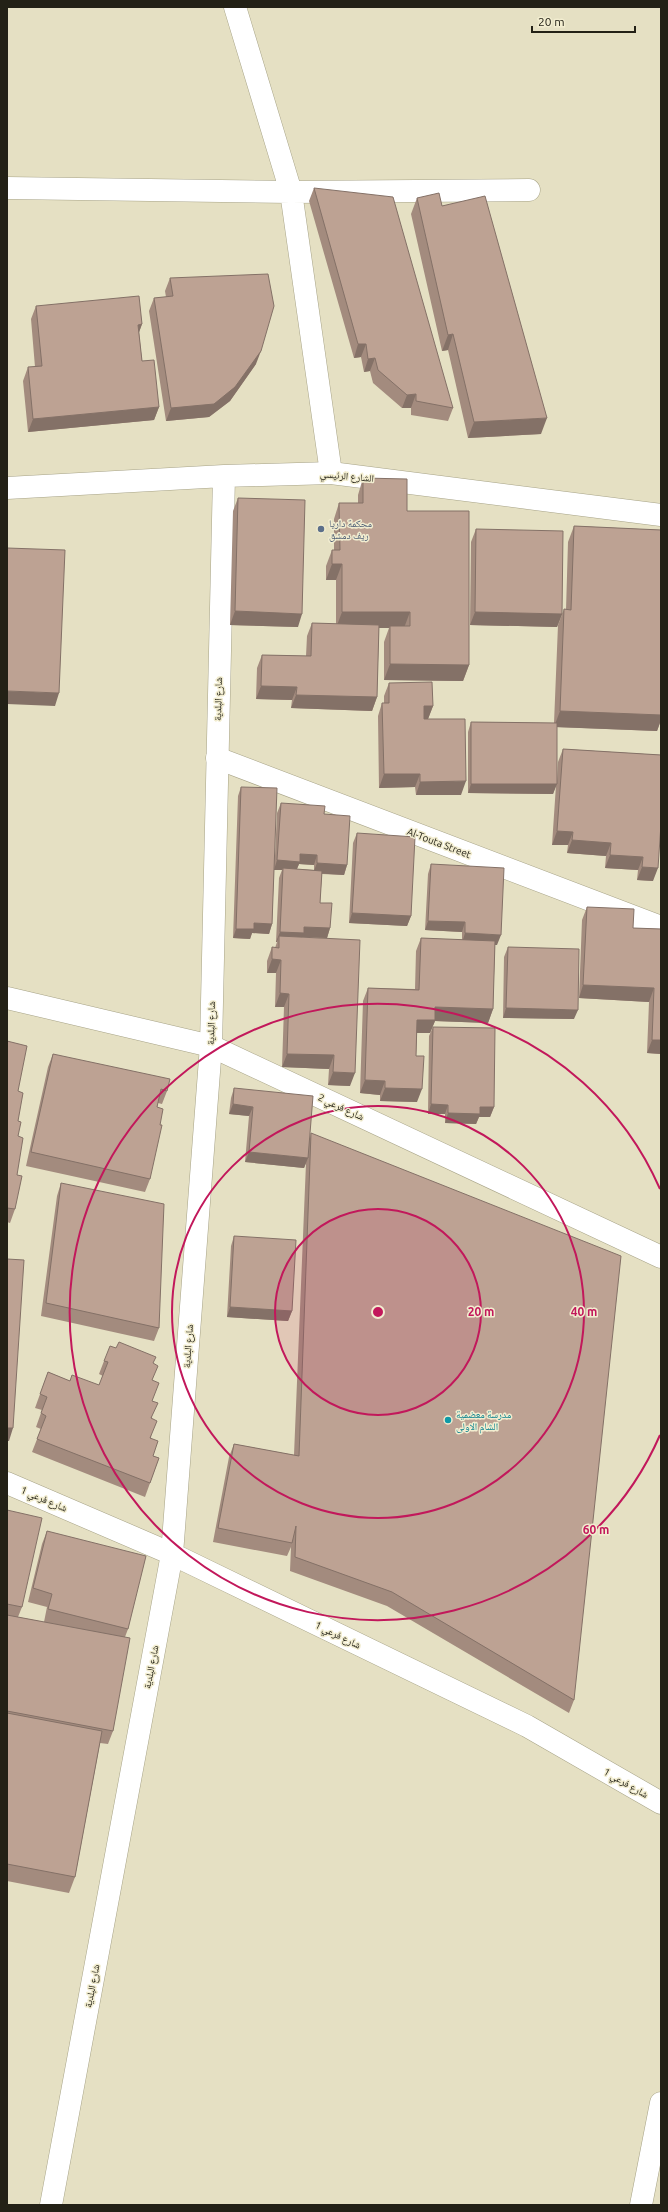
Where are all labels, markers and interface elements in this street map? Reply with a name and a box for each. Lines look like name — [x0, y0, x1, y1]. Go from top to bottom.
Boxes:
scale bar — [532, 8, 635, 34]
text: 20 m — [538, 15, 565, 28]
street label: الشارع الرئيسي — [319, 468, 375, 486]
place label: محكمة داريا ريف دمشق — [329, 518, 373, 542]
marker: محكمة داريا ريف دمشق — [316, 524, 326, 534]
street label: شارع البلدية — [212, 677, 225, 721]
street label: Al-Touta Street — [406, 826, 473, 860]
street label: شارع البلدية — [205, 1001, 218, 1045]
street label: شارع فرعي 2 — [315, 1092, 366, 1125]
centre of rings — [371, 1305, 385, 1319]
text: 20 m — [468, 1305, 494, 1318]
text: 40 m — [571, 1305, 597, 1318]
street label: شارع البلدية — [181, 1323, 196, 1368]
place label: مدرسة معضمية الشام الاولى — [456, 1409, 512, 1434]
marker: مدرسة معضمية الشام الاولى — [443, 1415, 453, 1425]
street label: شارع فرعي 1 — [18, 1484, 69, 1516]
text: 60 m — [583, 1523, 609, 1536]
street label: شارع فرعي 1 — [312, 1619, 363, 1653]
street label: شارع البلدية — [141, 1644, 162, 1690]
street label: شارع فرعي 1 — [601, 1766, 651, 1803]
street label: شارع البلدية — [82, 1963, 103, 2009]

